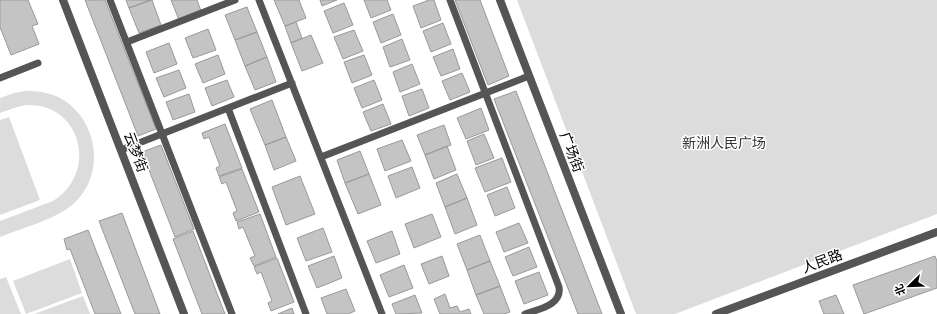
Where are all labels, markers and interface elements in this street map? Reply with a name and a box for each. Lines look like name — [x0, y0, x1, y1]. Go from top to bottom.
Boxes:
street label: 云梦街 — [120, 129, 153, 175]
street label: 广场街 — [556, 129, 589, 175]
park label: 新洲人民广场 — [682, 133, 766, 152]
street label: 人民路 — [799, 244, 845, 277]
north arrow — [889, 266, 929, 306]
text: 北 — [890, 282, 908, 298]

